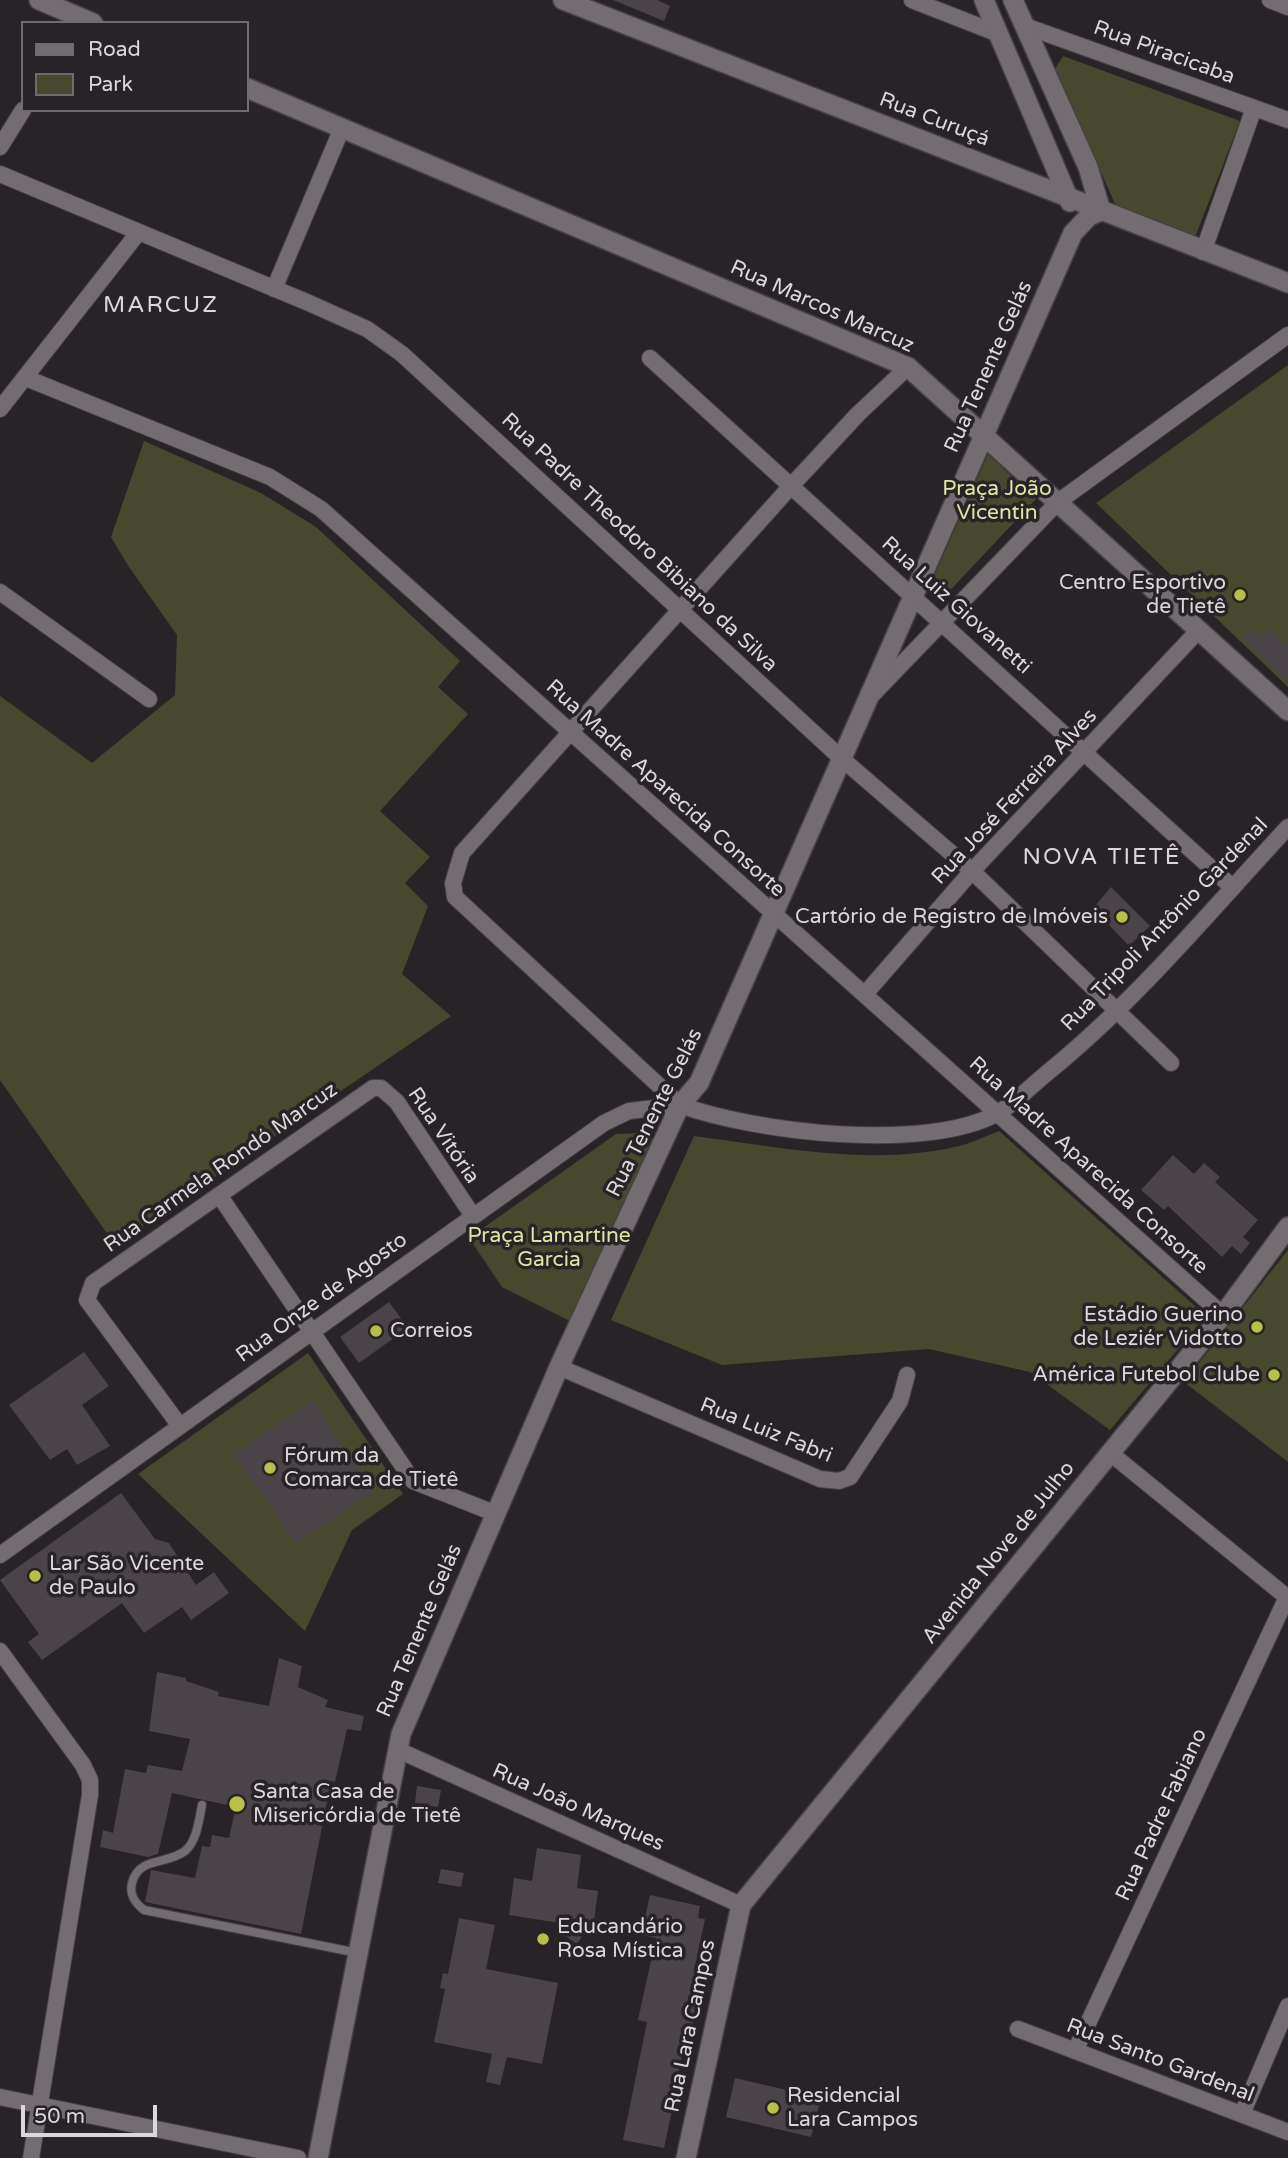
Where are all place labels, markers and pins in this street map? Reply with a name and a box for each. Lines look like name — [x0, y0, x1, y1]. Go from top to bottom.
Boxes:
place label: Centro Esportivo de Tietê — [1059, 570, 1226, 620]
marker: Centro Esportivo de Tietê — [1232, 587, 1248, 603]
place label: Cartório de Registro de Imóveis — [795, 904, 1108, 930]
marker: Cartório de Registro de Imóveis — [1114, 909, 1130, 925]
place label: Estádio Guerino de Leziér Vidotto — [1073, 1302, 1243, 1352]
place label: Correios — [390, 1318, 473, 1344]
marker: Estádio Guerino de Leziér Vidotto — [1249, 1319, 1265, 1335]
marker: Correios — [368, 1323, 384, 1339]
place label: América Futebol Clube — [1033, 1362, 1260, 1388]
marker: América Futebol Clube — [1266, 1367, 1282, 1383]
place label: Fórum da Comarca de Tietê — [284, 1443, 458, 1493]
marker: Fórum da Comarca de Tietê — [262, 1460, 278, 1476]
place label: Lar São Vicente de Paulo — [49, 1551, 204, 1601]
marker: Lar São Vicente de Paulo — [27, 1568, 43, 1584]
place label: Santa Casa de Misericórdia de Tietê — [253, 1779, 461, 1829]
marker: Santa Casa de Misericórdia de Tietê — [227, 1794, 247, 1814]
place label: Educandário Rosa Mística — [557, 1914, 684, 1964]
marker: Educandário Rosa Mística — [535, 1931, 551, 1947]
place label: Residencial Lara Campos — [787, 2083, 918, 2133]
marker: Residencial Lara Campos — [765, 2100, 781, 2116]

